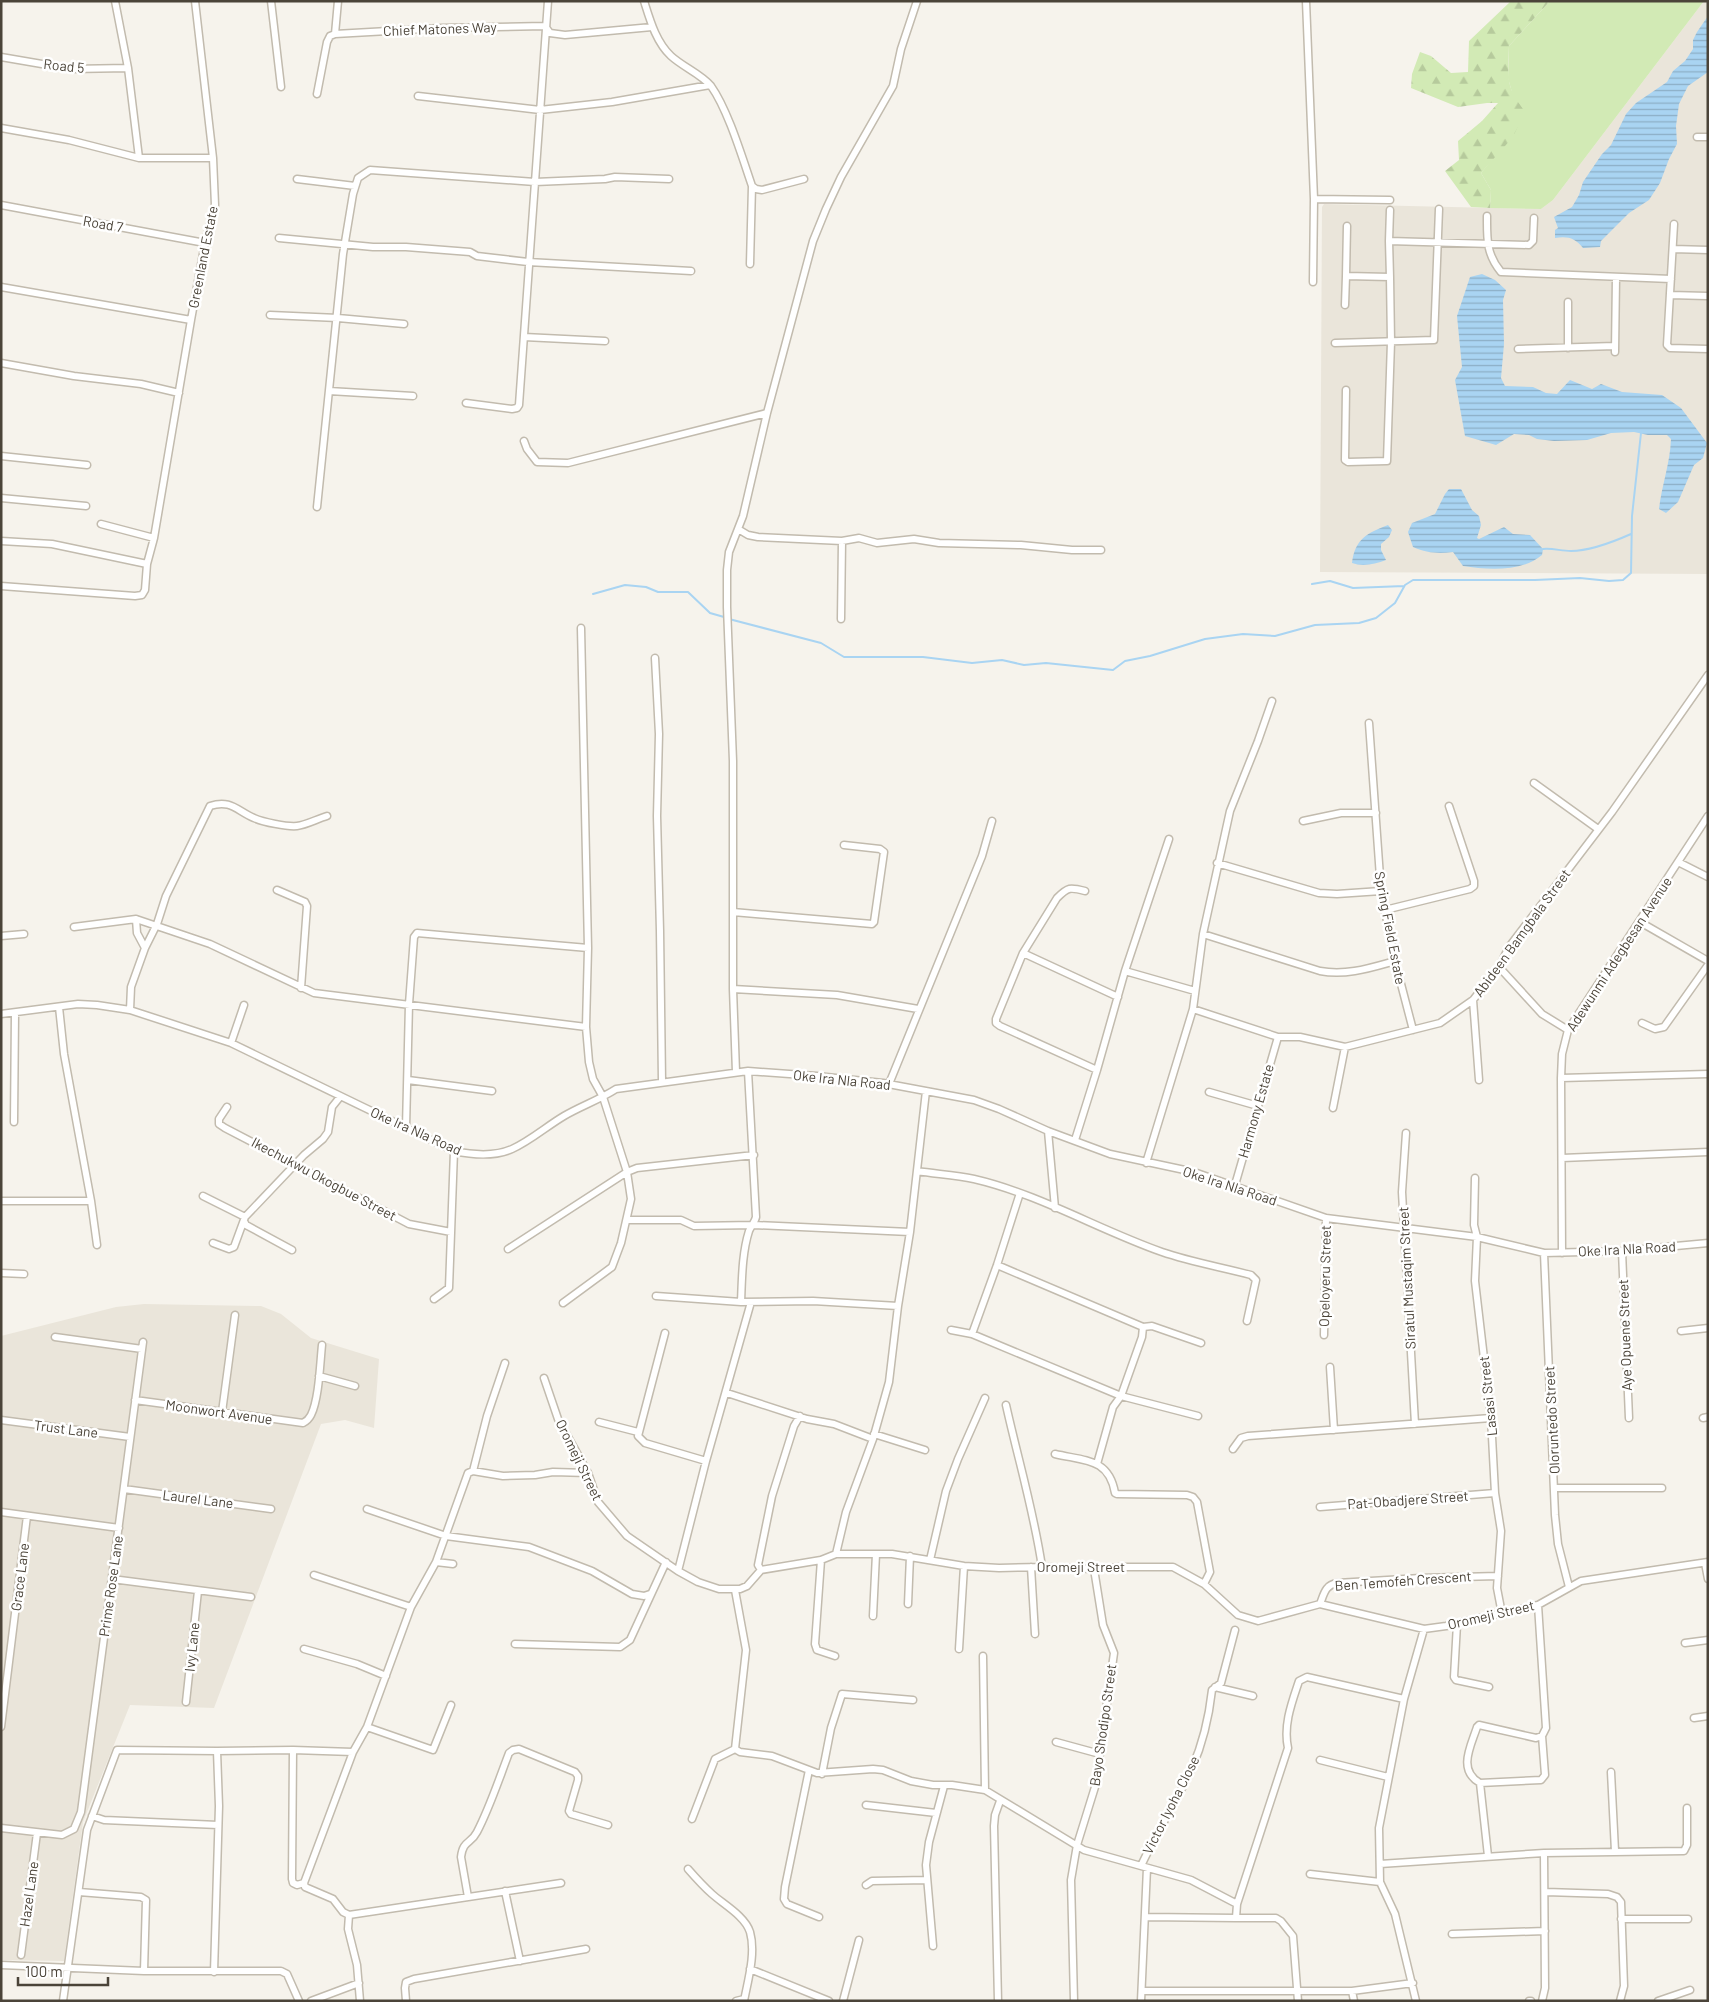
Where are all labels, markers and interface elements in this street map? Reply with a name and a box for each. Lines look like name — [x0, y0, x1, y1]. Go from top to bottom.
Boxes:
street label: Chief Matones Way — [383, 18, 498, 39]
street label: Road 5 — [43, 55, 85, 76]
street label: Greenland Estate — [184, 204, 221, 310]
street label: Road 7 — [82, 212, 125, 235]
street label: Abideen Bamgbala Street — [1470, 866, 1574, 1000]
street label: Spring Field Estate — [1371, 870, 1410, 986]
street label: Adewunmi Adegbesan Avenue — [1562, 873, 1675, 1034]
street label: Harmony Estate — [1234, 1062, 1277, 1160]
street label: Oke Ira Nla Road — [792, 1066, 892, 1093]
street label: Oke Ira Nla Road — [368, 1103, 464, 1158]
street label: Ikechukwu Okogbue Street — [249, 1133, 400, 1224]
street label: Oke Ira Nla Road — [1181, 1162, 1279, 1209]
street label: Siratul Mustaqim Street — [1394, 1206, 1419, 1350]
street label: Opeloyeru Street — [1315, 1225, 1334, 1327]
street label: Oke Ira Nla Road — [1578, 1237, 1676, 1260]
street label: Aye Opuene Street — [1614, 1279, 1635, 1391]
street label: Lasasi Street — [1475, 1355, 1500, 1437]
street label: Oloruntedo Street — [1540, 1365, 1563, 1475]
street label: Moonwort Avenue — [164, 1396, 274, 1427]
street label: Trust Lane — [33, 1416, 99, 1441]
street label: Oromeji Street — [552, 1416, 606, 1503]
street label: Laurel Lane — [162, 1486, 234, 1511]
street label: Pat-Obadjere Street — [1347, 1487, 1469, 1512]
street label: Prime Rose Lane — [95, 1534, 126, 1638]
street label: Grace Lane — [7, 1542, 32, 1612]
street label: Oromeji Street — [1037, 1558, 1125, 1575]
street label: Ben Temofeh Crescent — [1334, 1567, 1472, 1594]
street label: Oromeji Street — [1446, 1596, 1536, 1633]
street label: Ivy Lane — [180, 1621, 203, 1672]
street label: Bayo Shodipo Street — [1086, 1663, 1119, 1787]
street label: Victor Iyoha Close — [1138, 1753, 1203, 1857]
street label: Hazel Lane — [15, 1860, 42, 1928]
scale bar — [18, 1954, 108, 1986]
text: 100 m — [25, 1962, 63, 1980]

